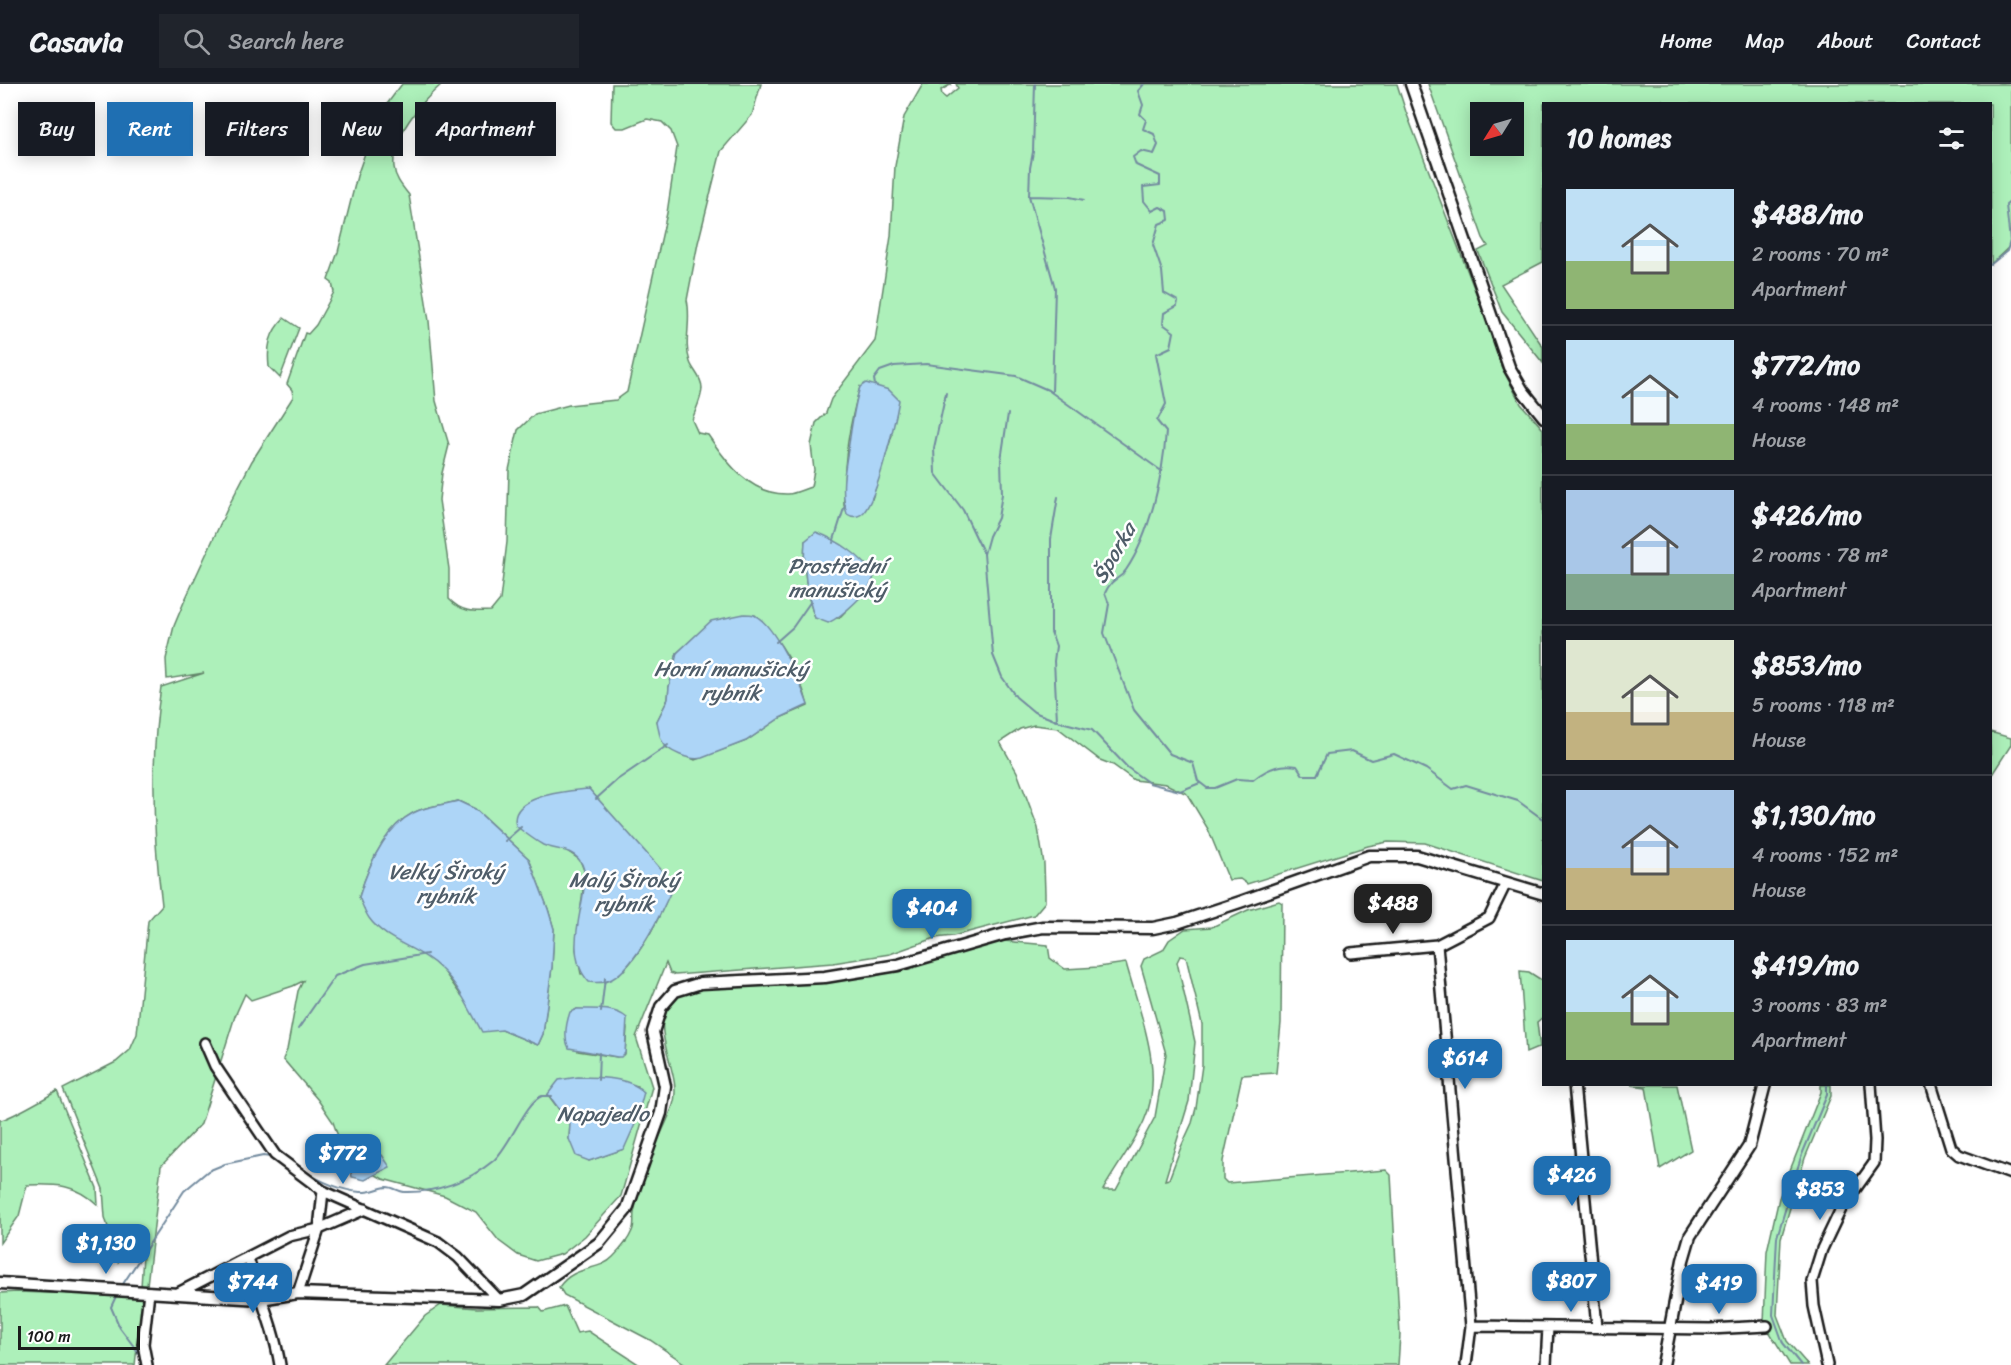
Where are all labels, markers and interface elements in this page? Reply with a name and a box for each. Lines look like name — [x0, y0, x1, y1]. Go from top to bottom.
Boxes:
search box — [159, 14, 579, 68]
text: Casavia — [30, 17, 123, 66]
text: Search here — [228, 22, 344, 61]
text: Home — [1660, 22, 1712, 60]
text: Map — [1745, 22, 1784, 60]
text: About — [1817, 22, 1874, 60]
text: Contact — [1907, 22, 1981, 60]
icon: search — [180, 25, 213, 58]
chip: Buy — [18, 102, 95, 156]
chip: Rent — [107, 102, 193, 156]
chip: Filters — [205, 102, 309, 156]
chip: New — [321, 102, 403, 156]
chip: Apartment — [415, 102, 556, 156]
north arrow — [1470, 102, 1524, 156]
map controls — [1470, 102, 1524, 156]
text: 10 homes — [1566, 115, 1671, 161]
icon: filters — [1935, 122, 1968, 155]
text: $488/mo — [1752, 191, 1863, 237]
icon: home — [1614, 213, 1686, 285]
text: 2 rooms · 70 m² — [1752, 237, 1889, 272]
text: Apartment — [1752, 272, 1846, 307]
text: $772/mo — [1752, 342, 1860, 388]
icon: home — [1614, 364, 1686, 436]
text: 4 rooms · 148 m² — [1752, 388, 1899, 423]
text: House — [1752, 423, 1806, 458]
text: $426/mo — [1752, 492, 1862, 538]
water label: Šporka — [1081, 513, 1148, 591]
icon: home — [1614, 514, 1686, 586]
text: 2 rooms · 78 m² — [1752, 538, 1888, 573]
water label: Prostřední manušický — [788, 547, 892, 609]
text: Apartment — [1752, 573, 1846, 608]
text: $853/mo — [1752, 642, 1861, 688]
water label: Horní manušický rybník — [654, 650, 811, 712]
icon: home — [1614, 664, 1686, 736]
text: 5 rooms · 118 m² — [1752, 688, 1895, 723]
text: House — [1752, 723, 1806, 758]
text: $1,130/mo — [1752, 792, 1876, 838]
icon: home — [1614, 814, 1686, 886]
text: 4 rooms · 152 m² — [1752, 838, 1898, 873]
water label: Velký Široký rybník — [388, 853, 507, 915]
water label: Malý Široký rybník — [569, 861, 682, 923]
text: House — [1752, 873, 1806, 908]
pin: $488 — [1357, 884, 1429, 935]
text: $488 — [1368, 886, 1418, 921]
pin: $404 — [896, 889, 968, 940]
text: $404 — [906, 891, 958, 926]
text: $419/mo — [1752, 942, 1859, 988]
icon: home — [1614, 964, 1686, 1036]
text: 3 rooms · 83 m² — [1752, 988, 1887, 1023]
text: Apartment — [1752, 1023, 1846, 1058]
pin: $614 — [1429, 1039, 1501, 1090]
text: $614 — [1442, 1041, 1488, 1076]
water label: Napajedlo — [557, 1095, 651, 1133]
pin: $772 — [307, 1134, 379, 1185]
text: $772 — [319, 1136, 367, 1171]
pin: $426 — [1536, 1156, 1608, 1207]
text: $426 — [1548, 1158, 1596, 1193]
pin: $853 — [1784, 1170, 1856, 1221]
text: $853 — [1796, 1172, 1844, 1207]
pin: $1,130 — [57, 1224, 155, 1275]
text: $1,130 — [76, 1226, 136, 1261]
pin: $807 — [1535, 1262, 1607, 1313]
pin: $744 — [217, 1263, 289, 1314]
text: $807 — [1546, 1264, 1596, 1299]
pin: $419 — [1683, 1264, 1755, 1315]
text: $744 — [228, 1265, 278, 1300]
text: $419 — [1696, 1266, 1742, 1301]
text: 100 m — [27, 1322, 71, 1351]
scale bar — [18, 1323, 140, 1350]

